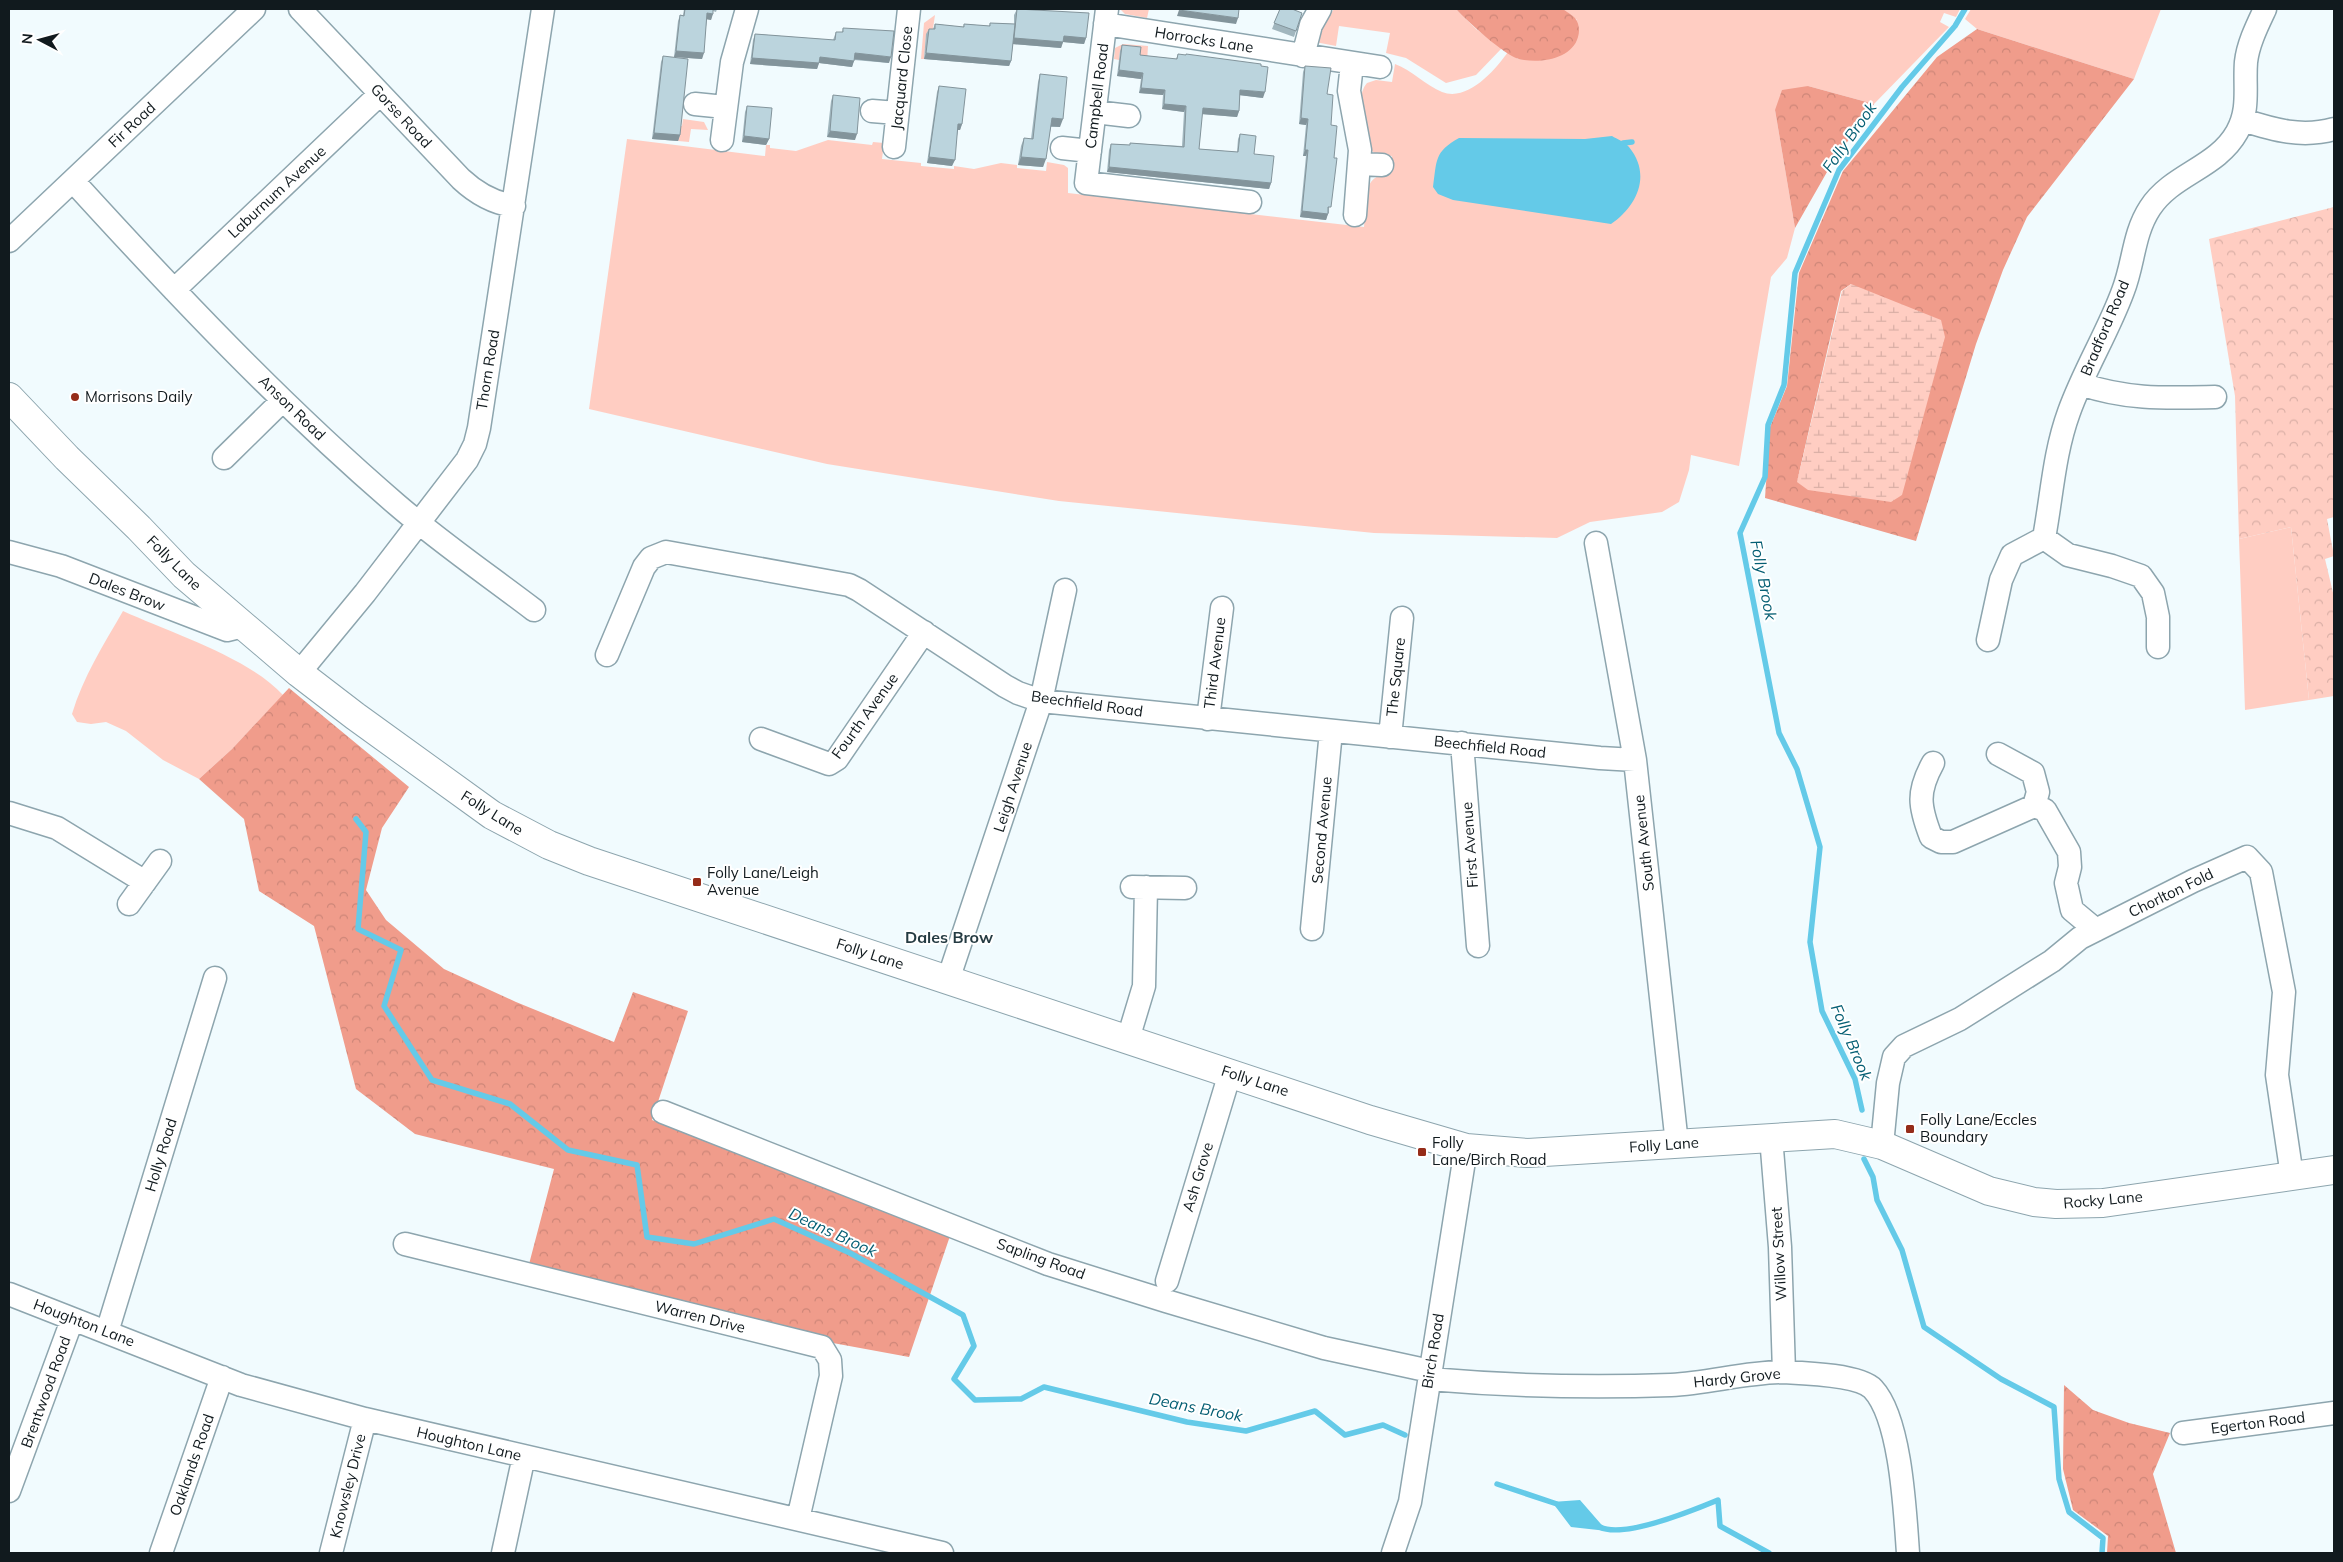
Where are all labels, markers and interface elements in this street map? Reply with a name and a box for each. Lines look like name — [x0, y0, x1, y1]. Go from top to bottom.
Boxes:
north arrow — [15, 15, 65, 65]
street label: Horrocks Lane — [1153, 22, 1255, 57]
street label: Jacquard Close — [887, 25, 916, 131]
text: N — [18, 32, 37, 45]
street label: Campbell Road — [1081, 42, 1112, 150]
street label: Gorse Road — [367, 79, 436, 152]
water label: Folly Brook — [1818, 97, 1881, 176]
street label: Fir Road — [104, 98, 159, 151]
street label: Laburnum Avenue — [224, 141, 330, 242]
street label: Bradford Road — [2076, 277, 2133, 378]
street label: Thorn Road — [472, 328, 503, 412]
street label: Anson Road — [255, 371, 330, 444]
place label: Morrisons Daily — [85, 387, 192, 406]
marker: Morrisons Daily — [69, 391, 81, 403]
street label: Folly Lane — [143, 531, 206, 594]
water label: Folly Brook — [1746, 538, 1782, 623]
street label: Dales Brow — [86, 568, 168, 615]
street label: Third Avenue — [1199, 616, 1230, 710]
street label: The Square — [1382, 636, 1409, 717]
street label: Fourth Avenue — [827, 669, 902, 762]
street label: Beechfield Road — [1030, 686, 1144, 721]
street label: Beechfield Road — [1433, 731, 1547, 762]
street label: Leigh Avenue — [989, 739, 1036, 834]
street label: Second Avenue — [1307, 776, 1336, 884]
street label: Folly Lane — [458, 786, 527, 839]
street label: South Avenue — [1629, 794, 1658, 892]
street label: First Avenue — [1457, 801, 1482, 889]
place label: Folly Lane/Leigh Avenue — [707, 863, 819, 899]
street label: Chorlton Fold — [2125, 864, 2216, 921]
marker: Folly Lane/Leigh Avenue — [691, 876, 703, 888]
district label: Dales Brow — [905, 927, 993, 947]
street label: Folly Lane — [834, 934, 906, 973]
water label: Folly Brook — [1827, 1001, 1877, 1084]
street label: Folly Lane — [1219, 1061, 1291, 1100]
place label: Folly Lane/Eccles Boundary — [1920, 1110, 2037, 1146]
street label: Holly Road — [140, 1116, 181, 1194]
marker: Folly Lane/Eccles Boundary — [1904, 1123, 1916, 1135]
place label: Folly Lane/Birch Road — [1432, 1133, 1547, 1169]
street label: Folly Lane — [1628, 1133, 1699, 1156]
street label: Ash Grove — [1178, 1140, 1217, 1214]
marker: Folly Lane/Birch Road — [1416, 1146, 1428, 1158]
street label: Rocky Lane — [2062, 1187, 2143, 1212]
water label: Deans Brook — [786, 1203, 881, 1261]
street label: Willow Street — [1767, 1206, 1790, 1302]
street label: Sapling Road — [994, 1234, 1088, 1283]
street label: Houghton Lane — [31, 1294, 138, 1351]
street label: Warren Drive — [653, 1296, 747, 1337]
street label: Birch Road — [1417, 1312, 1448, 1390]
street label: Brentwood Road — [16, 1333, 75, 1450]
street label: Hardy Grove — [1692, 1363, 1781, 1392]
water label: Deans Brook — [1148, 1388, 1245, 1426]
street label: Egerton Road — [2210, 1407, 2306, 1438]
street label: Oaklands Road — [165, 1411, 218, 1518]
street label: Houghton Lane — [415, 1422, 523, 1465]
street label: Knowsley Drive — [325, 1432, 370, 1540]

